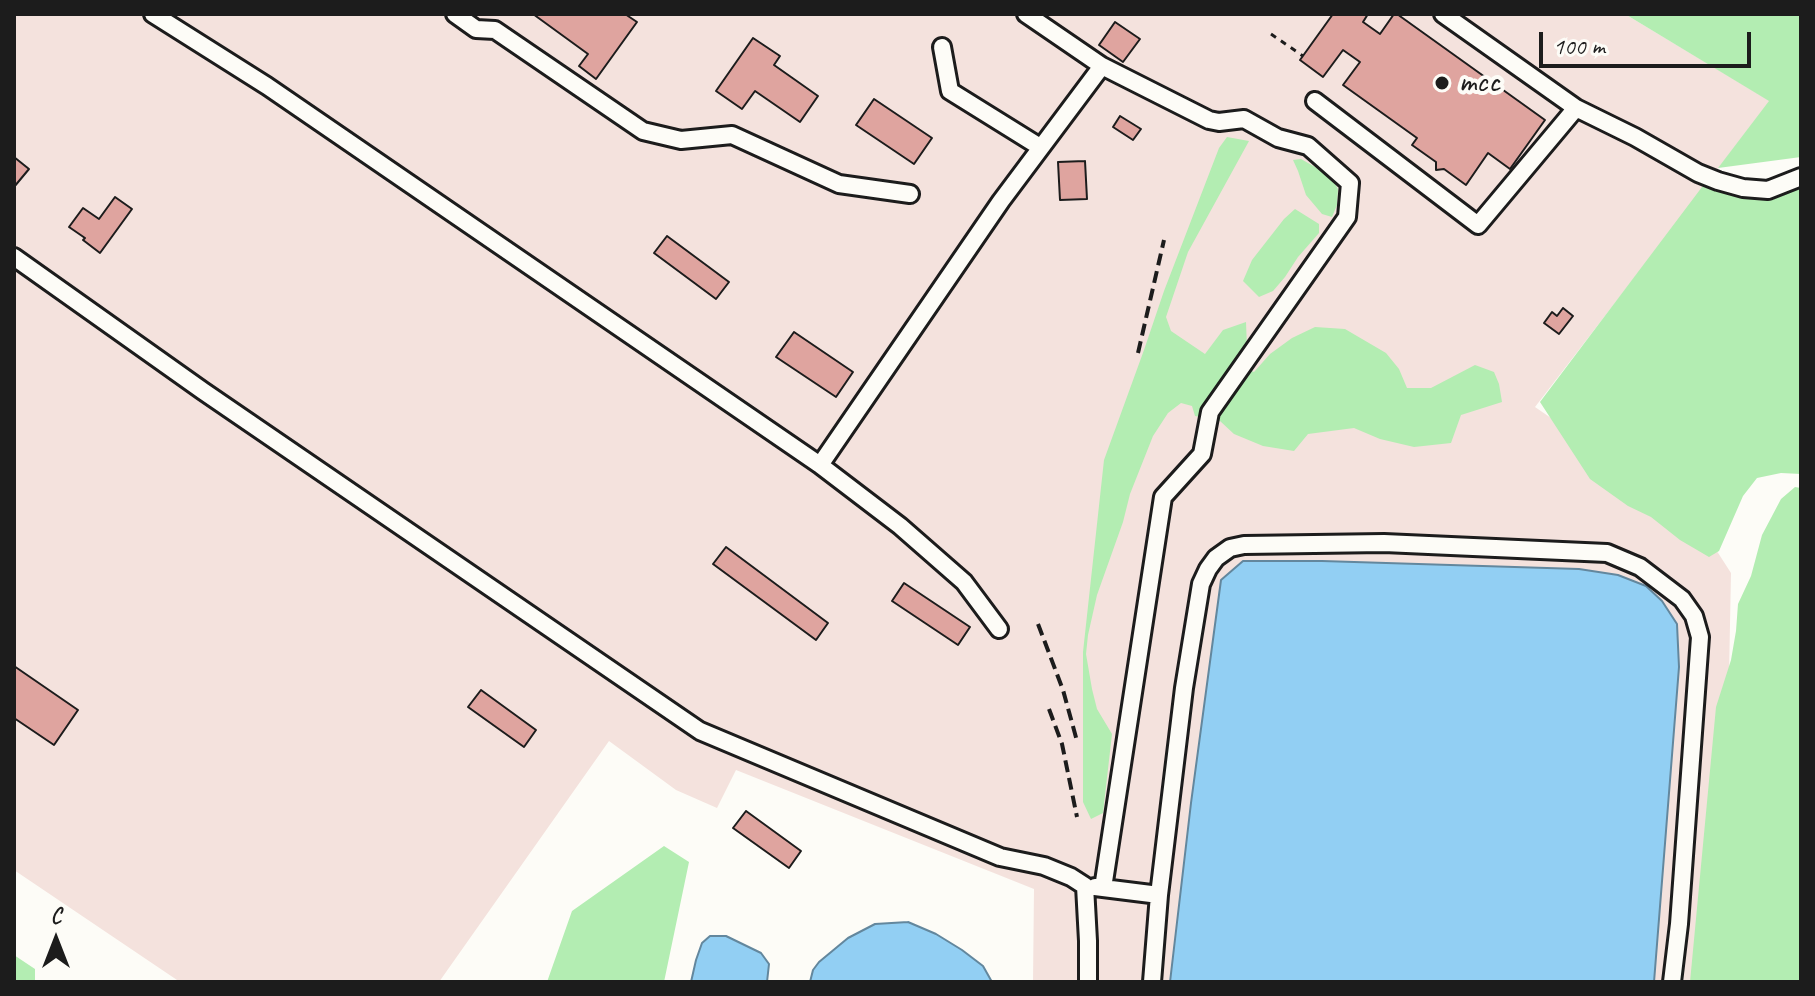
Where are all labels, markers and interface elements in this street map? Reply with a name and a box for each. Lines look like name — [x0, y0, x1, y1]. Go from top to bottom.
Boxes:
scale bar — [1543, 16, 1755, 66]
text: 100 m — [1553, 31, 1605, 61]
place label: тсс — [1458, 63, 1500, 103]
marker: тсс — [1433, 74, 1451, 92]
north arrow — [16, 900, 96, 980]
text: С — [51, 902, 61, 930]

